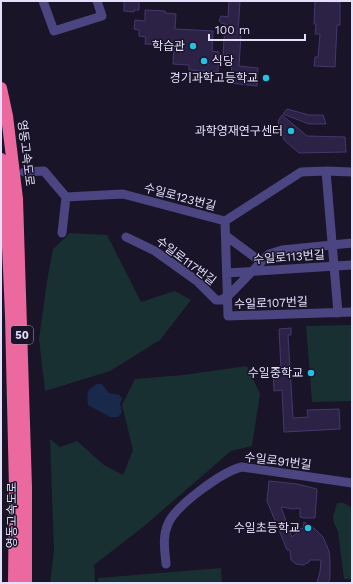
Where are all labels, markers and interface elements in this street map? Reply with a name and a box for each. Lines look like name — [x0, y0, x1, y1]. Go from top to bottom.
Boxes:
scale bar — [209, 16, 305, 42]
text: 100 m — [215, 23, 250, 37]
place label: 학습관 — [152, 39, 185, 53]
marker: 학습관 — [188, 41, 198, 51]
place label: 식당 — [212, 54, 234, 68]
marker: 식당 — [199, 56, 209, 66]
place label: 경기과학고등학교 — [170, 71, 258, 85]
marker: 경기과학고등학교 — [261, 73, 271, 83]
street label: 영동고속도로 — [15, 119, 37, 187]
place label: 과학영재연구센터 — [195, 124, 283, 138]
marker: 과학영재연구센터 — [286, 126, 296, 136]
street label: 수일로123번길 — [143, 181, 217, 213]
street label: 수일로117번길 — [153, 234, 219, 288]
street label: 수일로113번길 — [253, 248, 325, 266]
street label: 수일로107번길 — [234, 295, 308, 311]
road number: 50 — [11, 326, 33, 344]
place label: 수일중학교 — [248, 366, 303, 380]
marker: 수일중학교 — [306, 368, 316, 378]
street label: 수일로91번길 — [244, 450, 312, 472]
street label: 영동고속도로 — [5, 482, 19, 548]
place label: 수일초등학교 — [234, 521, 300, 535]
marker: 수일초등학교 — [303, 523, 313, 533]

